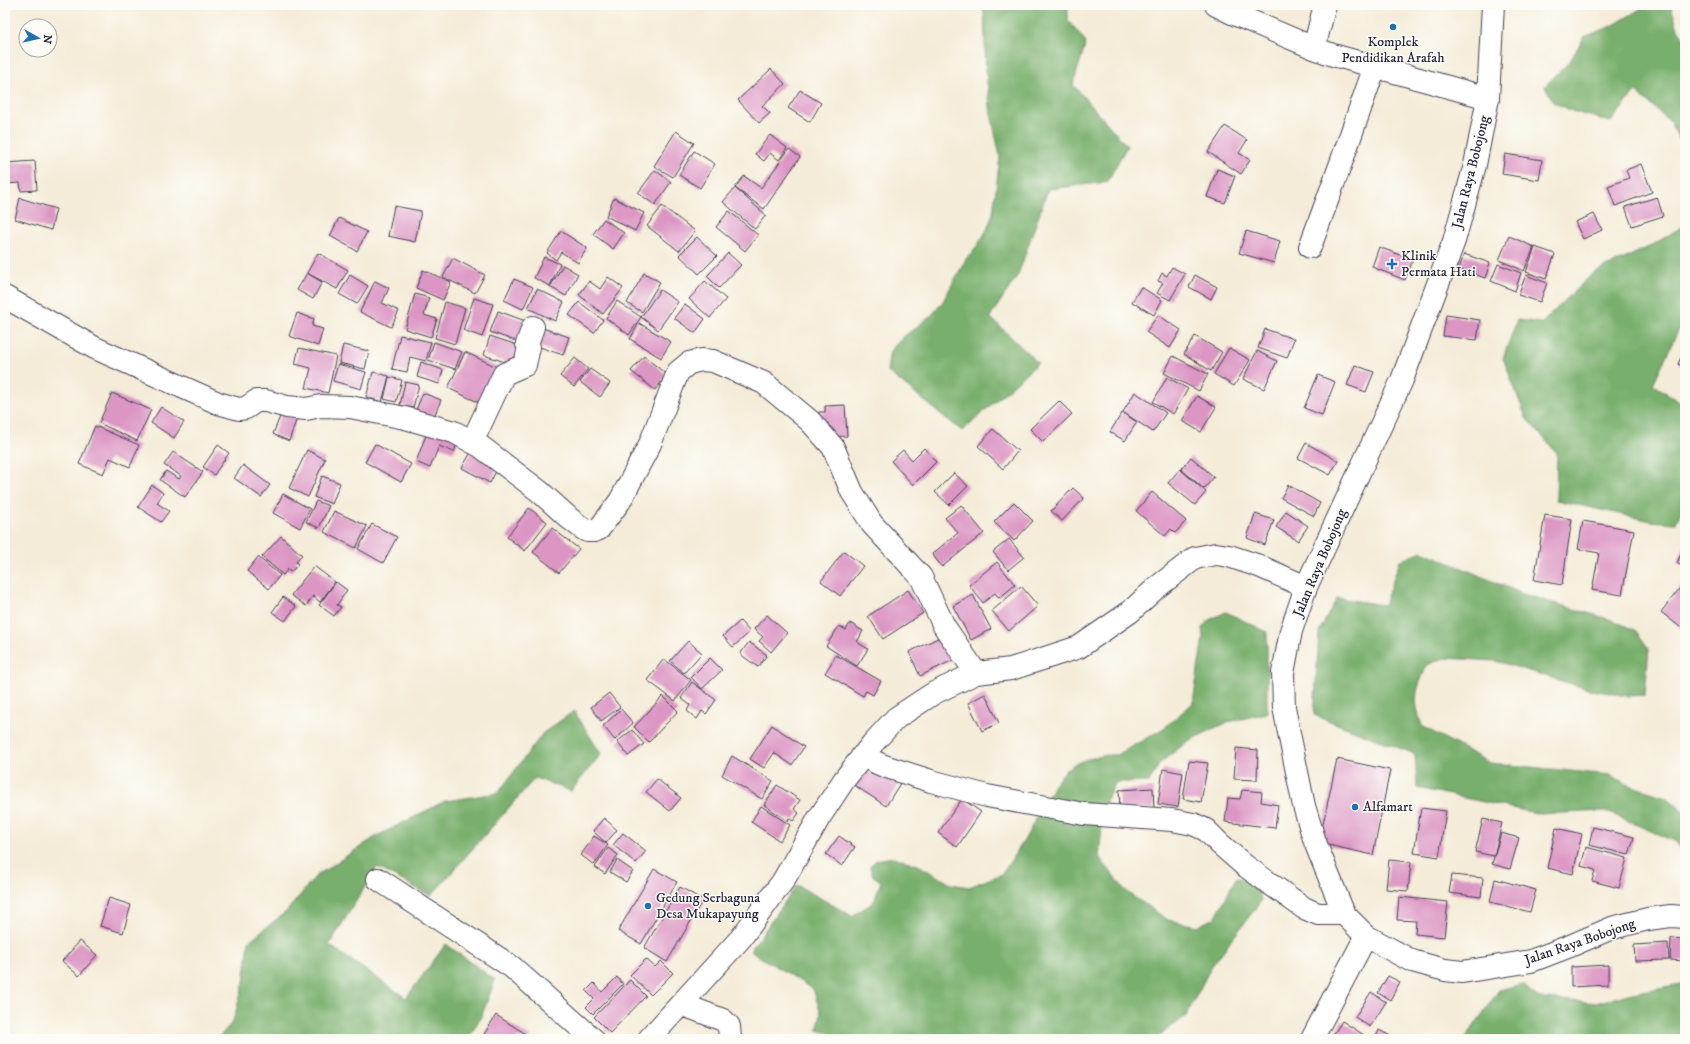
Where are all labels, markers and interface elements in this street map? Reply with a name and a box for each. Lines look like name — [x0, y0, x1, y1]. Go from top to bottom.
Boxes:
north arrow — [18, 18, 58, 58]
marker: Komplek Pendidikan Arafah — [1388, 22, 1398, 32]
place label: Komplek Pendidikan Arafah — [1341, 33, 1445, 67]
text: N — [39, 34, 54, 45]
street label: Jalan Raya Bobojong — [1448, 113, 1494, 232]
place label: Klinik Permata Hati — [1401, 247, 1476, 281]
marker: Klinik Permata Hati — [1386, 258, 1398, 270]
street label: Jalan Raya Bobojong — [1288, 506, 1351, 622]
place label: Alfamart — [1363, 798, 1413, 816]
marker: Alfamart — [1350, 802, 1360, 812]
place label: Gedung Serbaguna Desa Mukapayung — [656, 889, 760, 923]
marker: Gedung Serbaguna Desa Mukapayung — [643, 901, 653, 911]
street label: Jalan Raya Bobojong — [1520, 915, 1638, 970]

